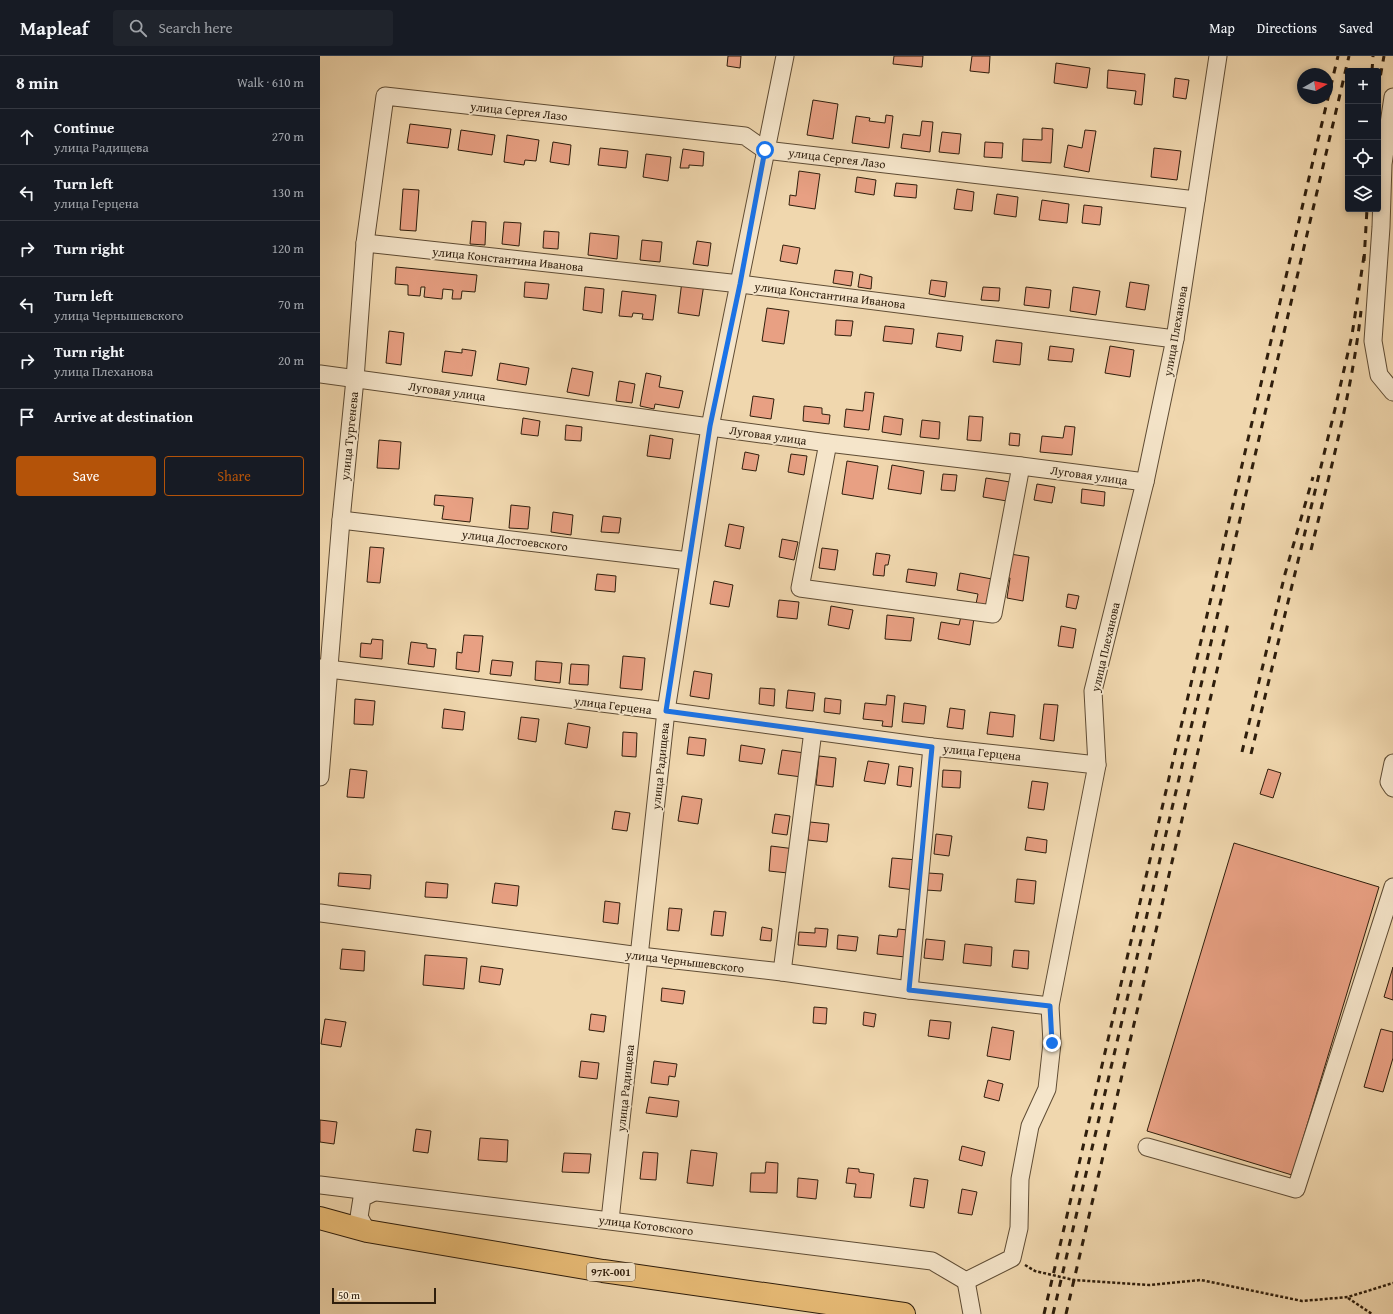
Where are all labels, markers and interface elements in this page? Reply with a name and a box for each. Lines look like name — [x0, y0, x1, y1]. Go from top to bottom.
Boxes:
search box — [113, 10, 393, 46]
text: Mapleaf — [20, 14, 89, 42]
icon: search — [127, 17, 149, 39]
text: Search here — [159, 17, 233, 38]
text: Map — [1209, 18, 1235, 38]
text: Directions — [1257, 18, 1317, 38]
text: Saved — [1339, 18, 1373, 38]
north arrow — [1297, 68, 1333, 104]
map controls — [1345, 68, 1381, 212]
button: + — [1345, 68, 1381, 104]
text: 8 min — [16, 70, 58, 95]
text: Walk · 610 m — [237, 73, 304, 92]
street label: улица Сергея Лазо — [469, 97, 569, 125]
button: − — [1345, 104, 1381, 140]
text: Continue — [54, 117, 115, 138]
icon: ahead — [16, 126, 38, 148]
text: 270 m — [272, 127, 304, 146]
text: улица Радищева — [54, 138, 149, 157]
button: locate — [1345, 140, 1381, 176]
route start — [756, 141, 774, 159]
street label: улица Сергея Лазо — [786, 143, 887, 172]
text: Turn left — [54, 173, 113, 194]
button: layers — [1345, 176, 1381, 212]
icon: left — [16, 182, 38, 204]
text: 130 m — [272, 183, 304, 202]
text: улица Герцена — [54, 194, 139, 213]
icon: right — [16, 238, 38, 260]
text: Turn right — [54, 238, 125, 259]
text: 120 m — [272, 239, 304, 258]
street label: улица Константина Иванова — [431, 243, 585, 275]
street label: улица Константина Иванова — [753, 277, 907, 313]
street label: улица Плеханова — [1159, 284, 1191, 379]
text: Turn left — [54, 285, 113, 306]
icon: left — [16, 294, 38, 316]
text: 70 m — [278, 295, 304, 314]
text: улица Чернышевского — [54, 306, 183, 325]
text: Turn right — [54, 341, 125, 362]
icon: right — [16, 350, 38, 372]
text: 20 m — [278, 351, 304, 370]
text: улица Плеханова — [54, 362, 153, 381]
street label: Луговая улица — [407, 377, 487, 405]
street label: улица Тургенева — [336, 390, 362, 482]
icon: arrive — [16, 406, 38, 428]
text: Arrive at destination — [54, 406, 193, 427]
street label: Луговая улица — [728, 421, 808, 449]
button: Save — [16, 456, 156, 496]
button: Share — [164, 456, 304, 496]
street label: Луговая улица — [1049, 461, 1129, 489]
street label: улица Достоевского — [460, 525, 569, 555]
street label: улица Плеханова — [1086, 600, 1124, 694]
street label: улица Герцена — [572, 692, 653, 718]
street label: улица Радищева — [647, 721, 673, 811]
street label: улица Герцена — [941, 739, 1022, 765]
street label: улица Чернышевского — [624, 945, 745, 977]
route end — [1043, 1034, 1061, 1052]
street label: улица Радищева — [612, 1043, 638, 1133]
street label: улица Котовского — [597, 1211, 694, 1239]
road number: 97К-001 — [587, 1263, 635, 1281]
scale bar — [332, 1286, 436, 1305]
text: 50 m — [338, 1287, 360, 1303]

